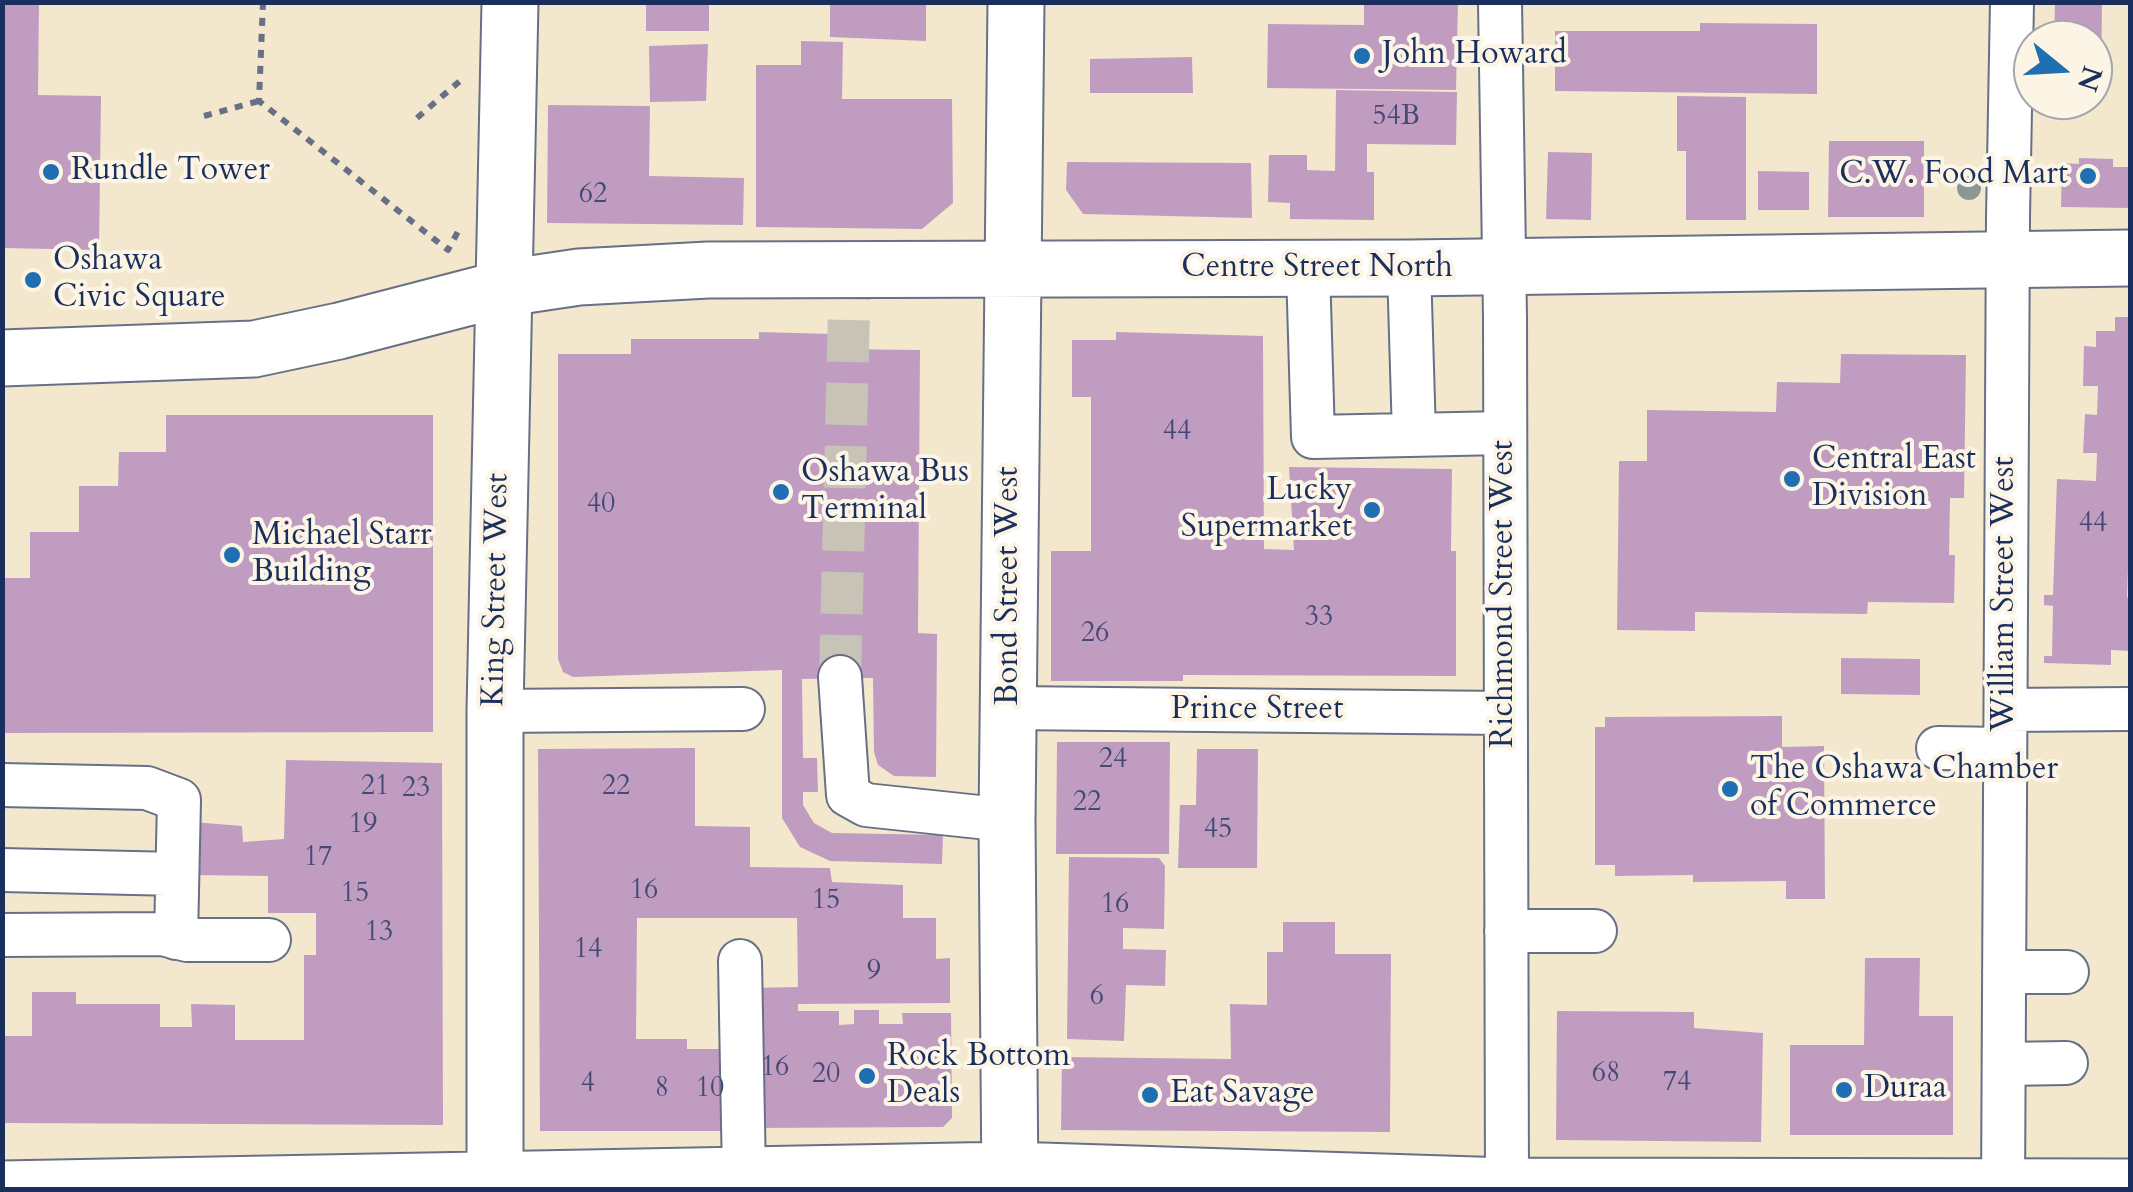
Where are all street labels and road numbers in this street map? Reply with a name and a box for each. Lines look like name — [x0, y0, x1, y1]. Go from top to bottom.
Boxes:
street label: Centre Street North — [1181, 250, 1453, 288]
street label: Richmond Street West — [1486, 440, 1524, 748]
street label: William Street West — [1987, 456, 2025, 732]
street label: Bond Street West — [991, 466, 1029, 706]
street label: King Street West — [476, 473, 518, 707]
street label: Prince Street — [1171, 692, 1343, 730]

